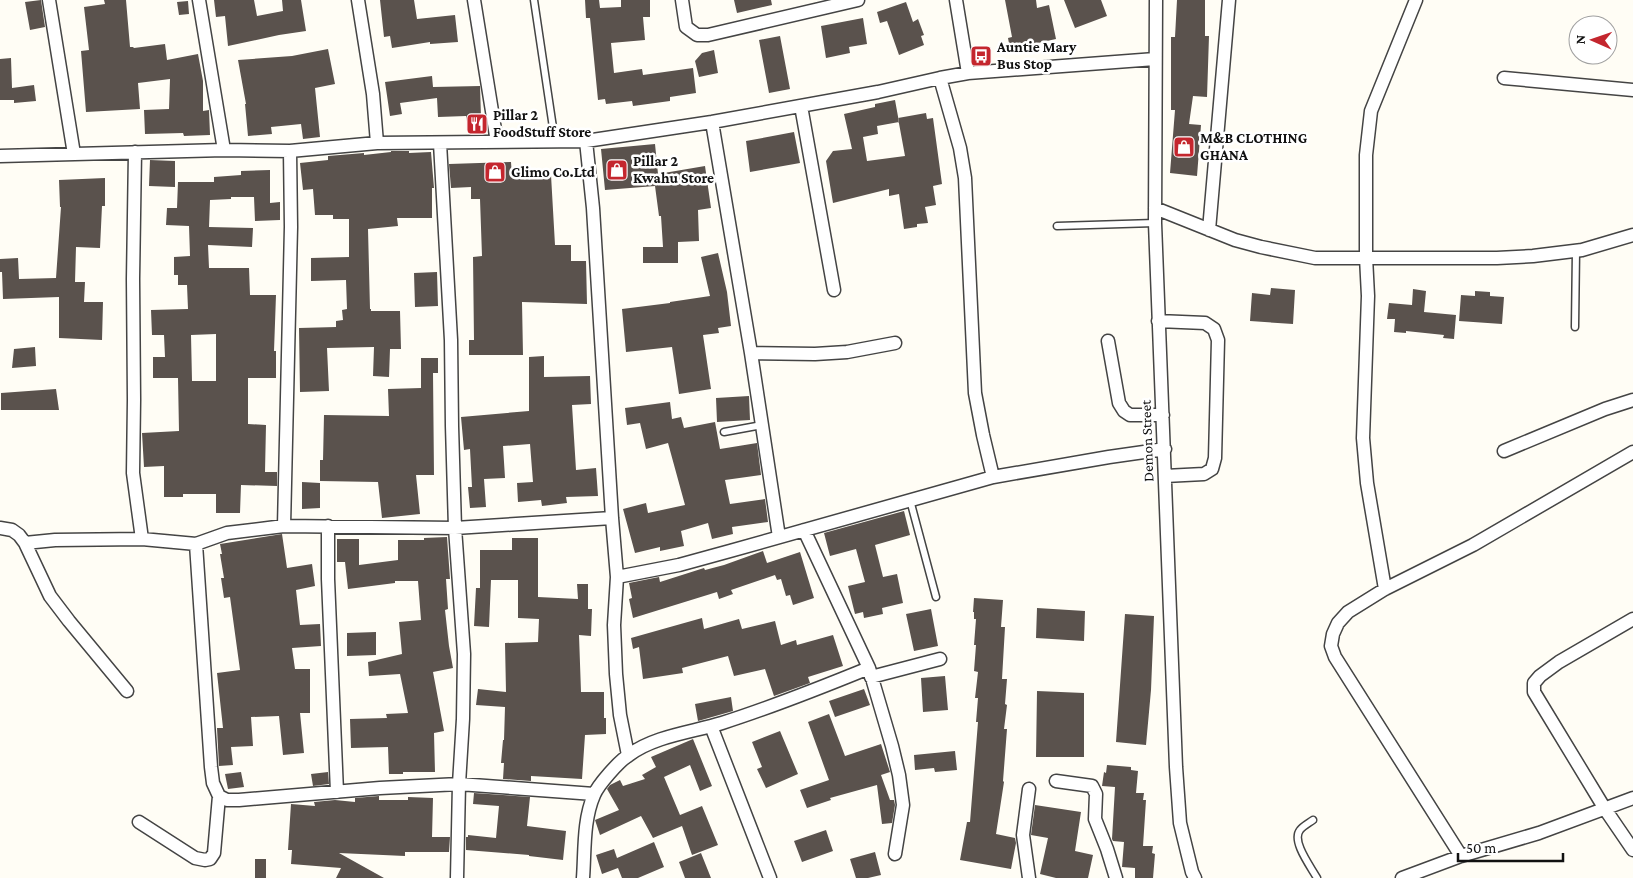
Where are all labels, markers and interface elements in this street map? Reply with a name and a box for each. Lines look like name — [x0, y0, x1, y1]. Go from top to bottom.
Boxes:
north arrow — [1568, 15, 1618, 65]
text: N — [1572, 34, 1588, 45]
place label: Auntie Mary Bus Stop — [996, 39, 1077, 72]
bus stop icon: Auntie Mary Bus Stop — [969, 44, 993, 68]
place label: Pillar 2 FoodStuff Store — [493, 107, 591, 140]
restaurant icon: Pillar 2 FoodStuff Store — [465, 112, 489, 136]
place label: M&B CLOTHING GHANA — [1200, 130, 1308, 163]
shop icon: M&B CLOTHING GHANA — [1172, 135, 1196, 159]
place label: Pillar 2 Kwahu Store — [633, 153, 714, 186]
shop icon: Pillar 2 Kwahu Store — [605, 158, 629, 182]
shop icon: Glimo Co.Ltd — [483, 160, 507, 184]
place label: Glimo Co.Ltd — [511, 164, 596, 180]
street label: Demon Street — [1138, 399, 1156, 482]
scale bar — [1458, 830, 1563, 862]
text: 50 m — [1466, 840, 1496, 856]

